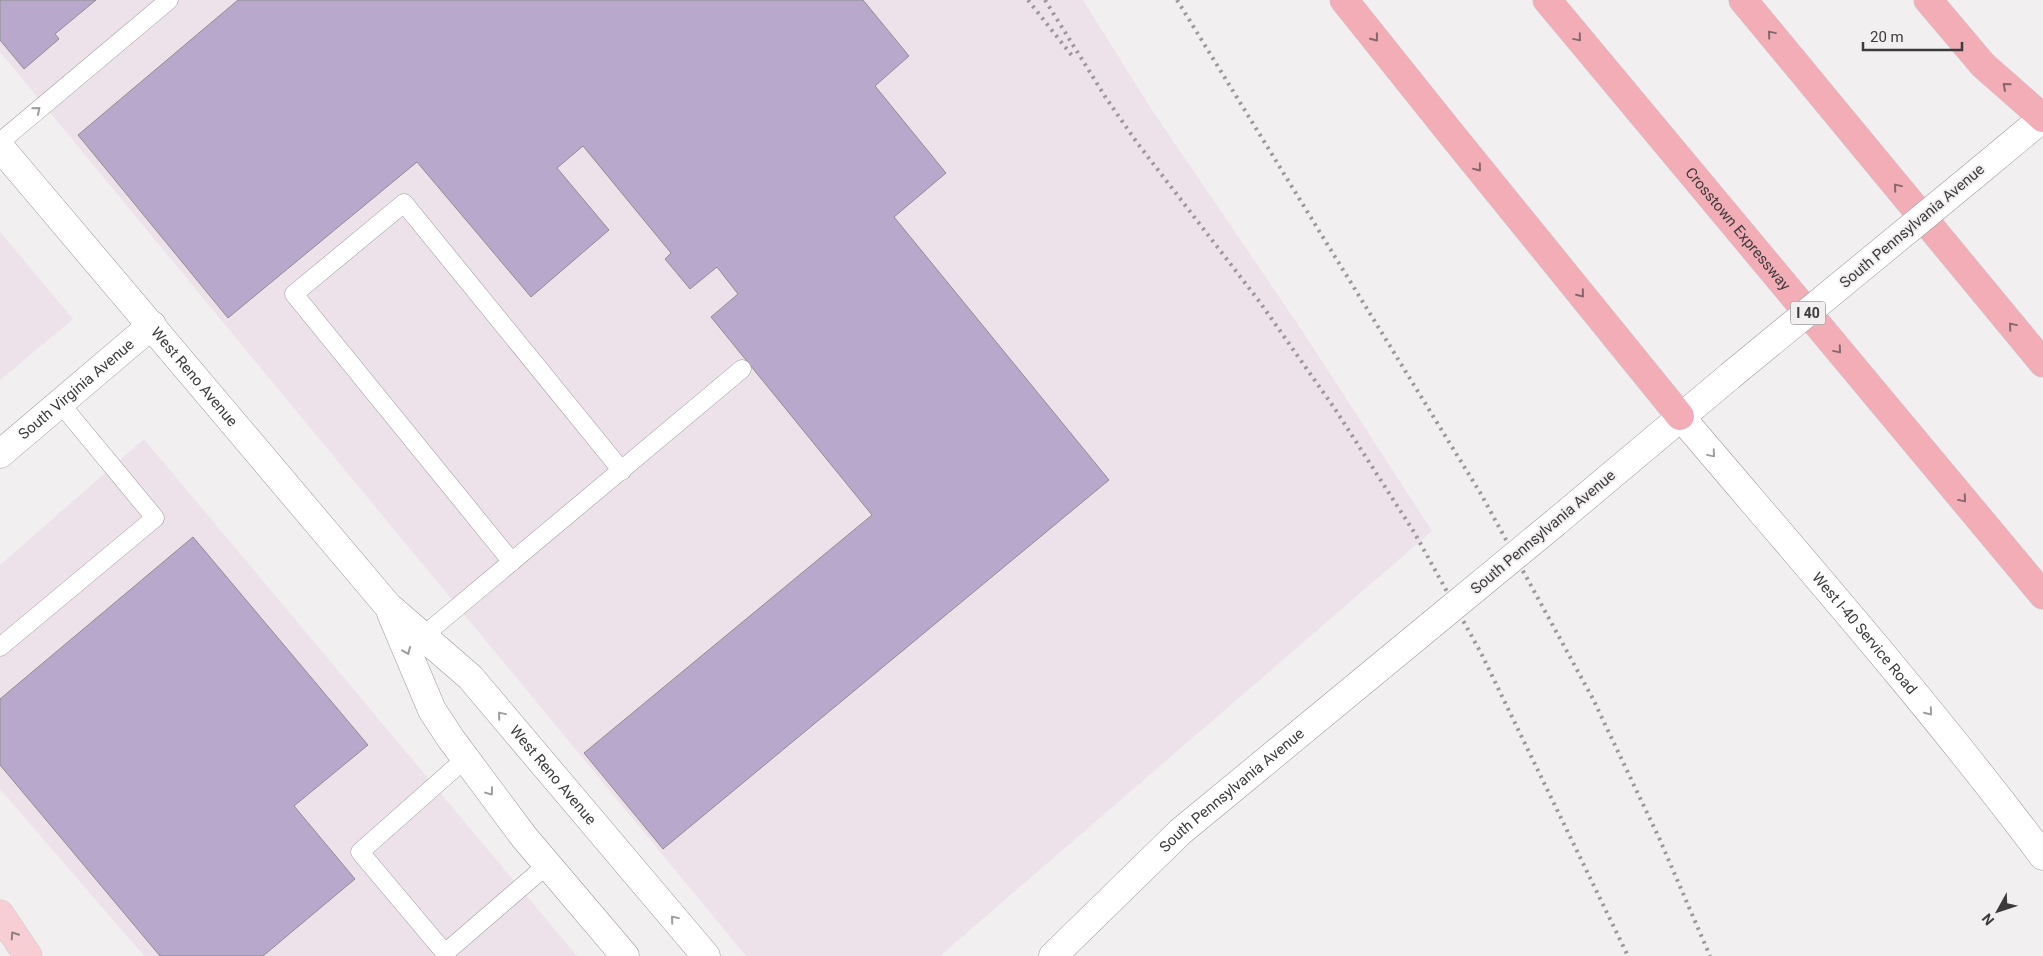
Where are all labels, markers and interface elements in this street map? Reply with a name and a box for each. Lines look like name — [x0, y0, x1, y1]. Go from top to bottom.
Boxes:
scale bar — [1863, 20, 1962, 52]
text: 20 m — [1870, 28, 1904, 46]
one-way arrow — [1769, 31, 1777, 40]
one-way arrow — [1369, 32, 1377, 41]
one-way arrow — [1573, 32, 1582, 41]
one-way arrow — [2003, 83, 2012, 92]
one-way arrow — [32, 107, 41, 116]
street label: South Pennsylvania Avenue — [1836, 160, 1988, 292]
one-way arrow — [1473, 162, 1481, 171]
street label: Crosstown Expressway — [1681, 164, 1794, 294]
one-way arrow — [1895, 184, 1903, 193]
one-way arrow — [1576, 288, 1584, 297]
road number: I 40 — [1790, 302, 1826, 324]
one-way arrow — [2009, 322, 2018, 331]
street label: West Reno Avenue — [147, 324, 241, 430]
street label: South Virginia Avenue — [15, 335, 138, 443]
one-way arrow — [1833, 344, 1841, 353]
one-way arrow — [1706, 448, 1715, 457]
street label: South Pennsylvania Avenue — [1467, 466, 1619, 598]
one-way arrow — [1957, 493, 1965, 502]
street label: West I-40 Service Road — [1808, 569, 1921, 698]
one-way arrow — [401, 646, 411, 655]
one-way arrow — [1923, 706, 1931, 715]
one-way arrow — [498, 711, 507, 720]
street label: West Reno Avenue — [506, 722, 600, 828]
street label: South Pennsylvania Avenue — [1156, 724, 1308, 856]
one-way arrow — [485, 786, 493, 795]
north arrow — [1973, 886, 2023, 936]
text: N — [1979, 910, 1997, 928]
one-way arrow — [671, 915, 680, 924]
one-way arrow — [11, 931, 20, 941]

